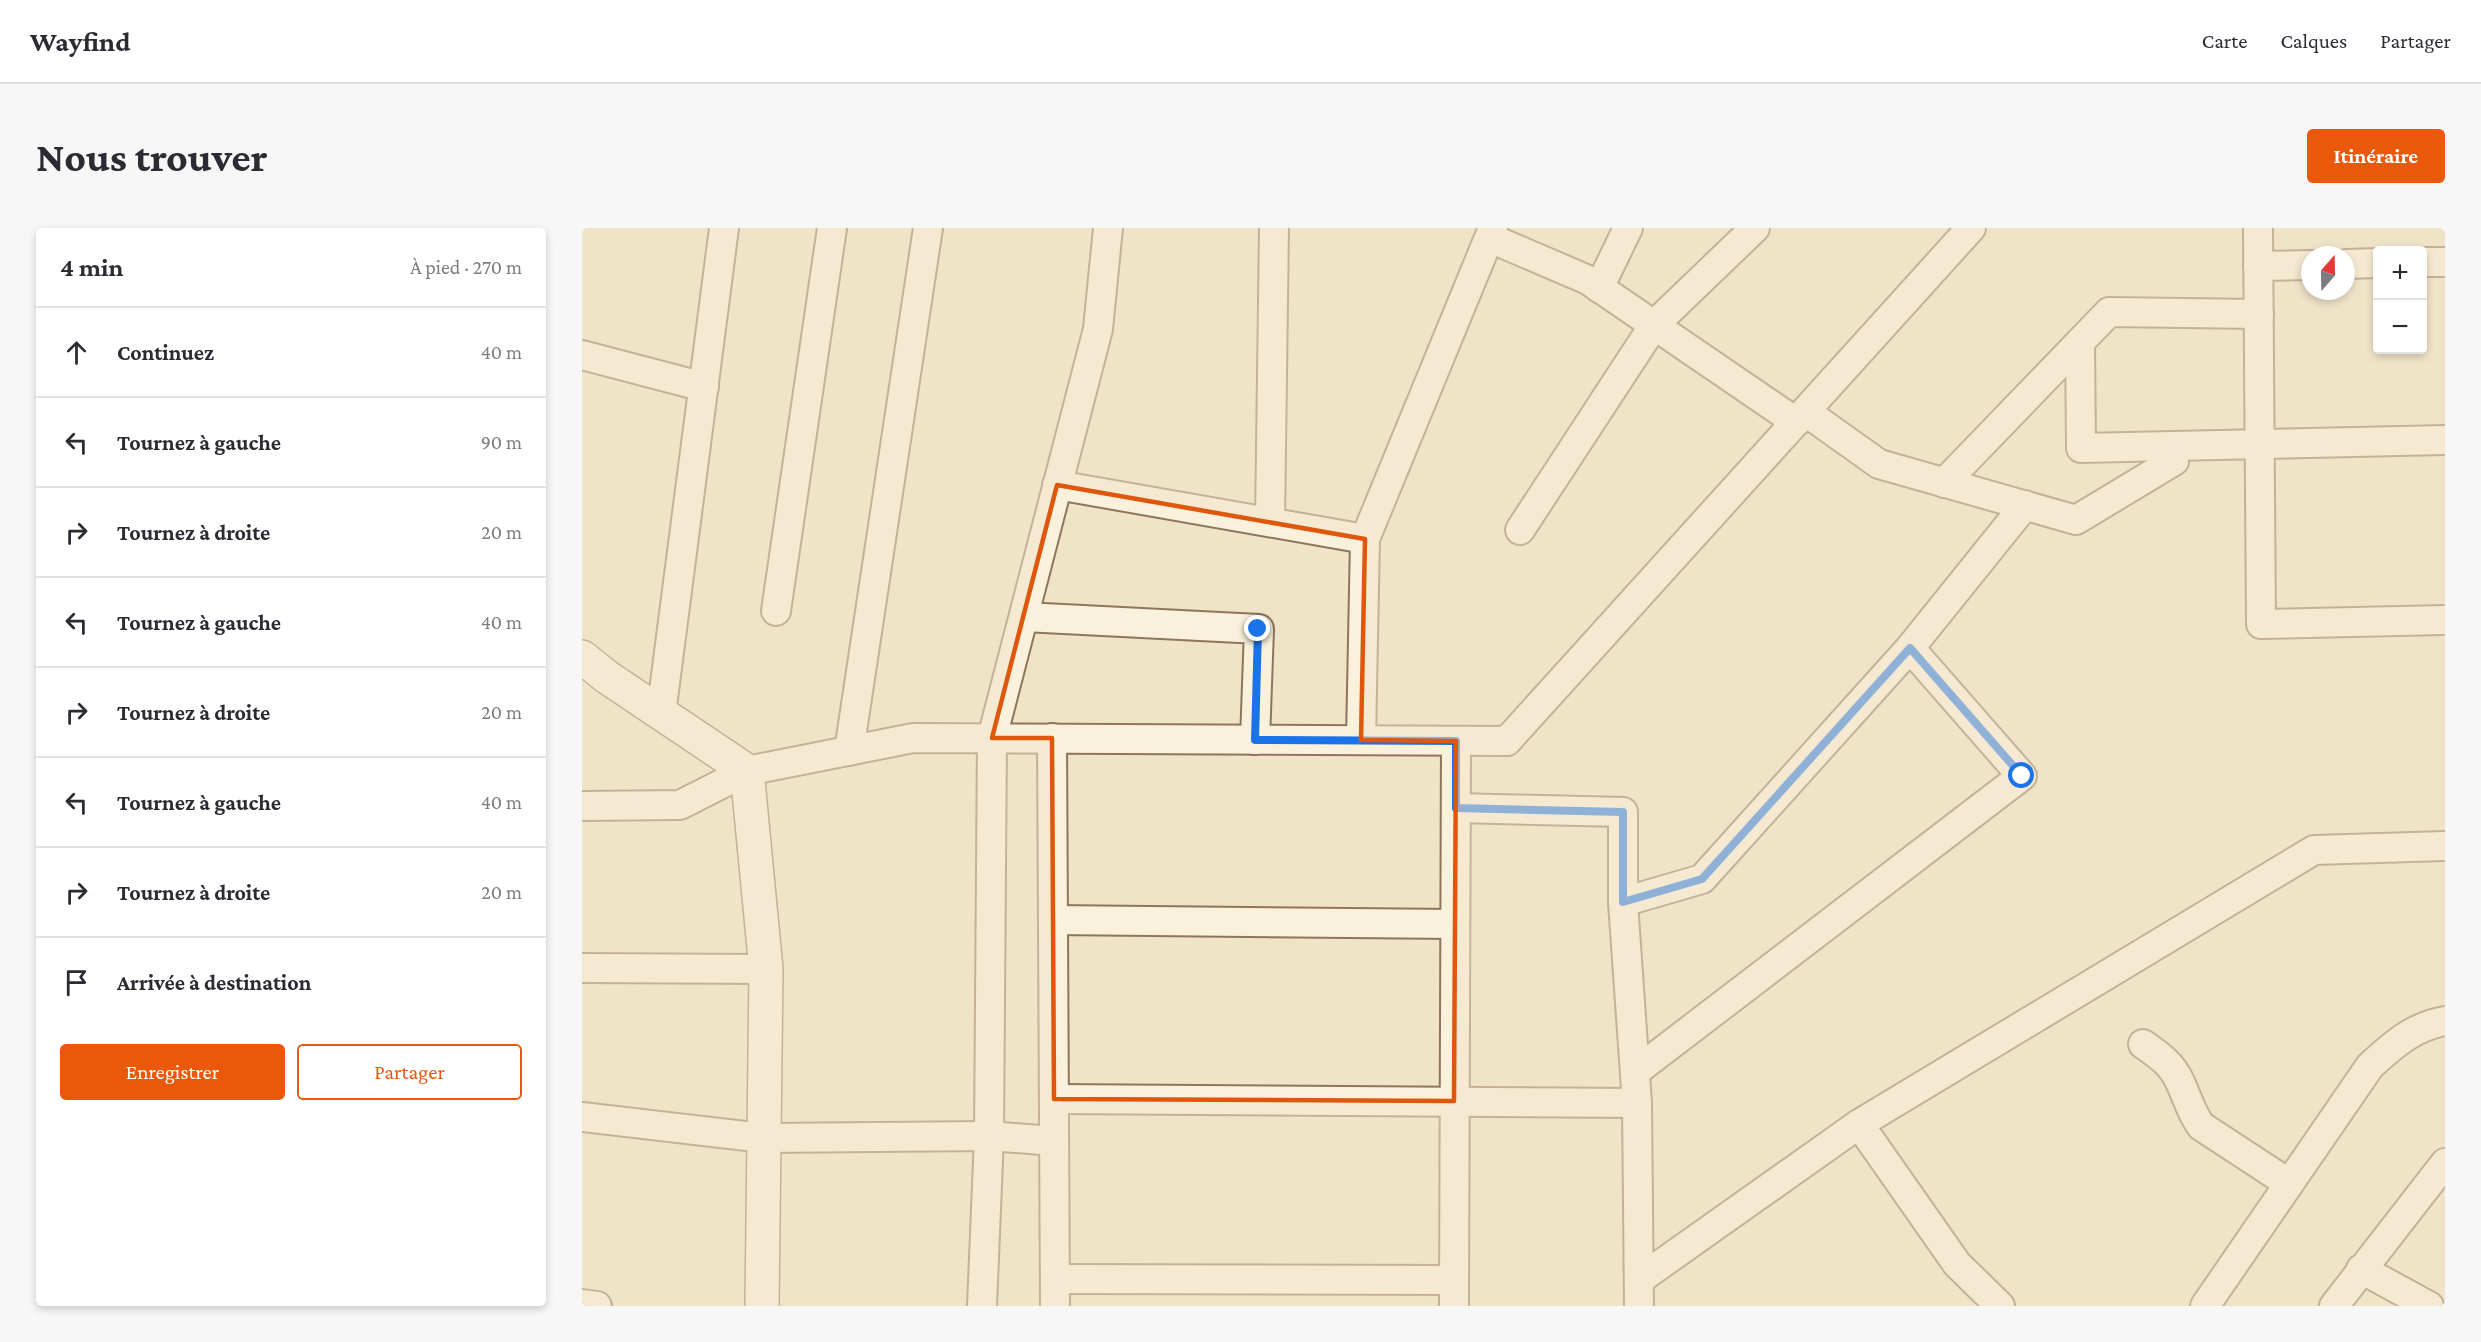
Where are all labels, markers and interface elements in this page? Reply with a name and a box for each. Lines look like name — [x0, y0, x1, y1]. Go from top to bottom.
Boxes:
text: Wayfind — [30, 26, 131, 57]
text: Carte — [2202, 29, 2247, 53]
text: Calques — [2280, 29, 2347, 53]
text: Partager — [2380, 29, 2451, 53]
button: Itinéraire — [2307, 129, 2445, 183]
text: Nous trouver — [36, 133, 268, 180]
north arrow — [2301, 246, 2355, 300]
map controls — [2373, 246, 2427, 354]
button: + — [2373, 246, 2427, 300]
text: 4 min — [60, 253, 124, 282]
text: À pied · 270 m — [410, 256, 522, 278]
button: − — [2373, 300, 2427, 354]
icon: ahead — [60, 336, 93, 369]
text: Continuez — [117, 340, 214, 365]
text: 40 m — [481, 341, 522, 363]
icon: left — [60, 426, 93, 459]
text: Tournez à gauche — [117, 430, 281, 455]
text: 90 m — [481, 431, 522, 453]
icon: right — [60, 516, 93, 549]
text: Tournez à droite — [117, 520, 270, 545]
text: 20 m — [481, 521, 522, 543]
icon: left — [60, 606, 93, 639]
text: Tournez à gauche — [117, 610, 281, 635]
text: 40 m — [481, 611, 522, 633]
route end — [1244, 615, 1270, 641]
icon: right — [60, 696, 93, 729]
text: Tournez à droite — [117, 700, 270, 725]
text: 20 m — [481, 701, 522, 723]
route start — [2008, 762, 2034, 788]
icon: left — [60, 786, 93, 819]
text: Tournez à gauche — [117, 790, 281, 815]
text: 40 m — [481, 791, 522, 813]
icon: right — [60, 876, 93, 909]
text: Tournez à droite — [117, 880, 270, 905]
text: 20 m — [481, 881, 522, 903]
icon: arrive — [60, 966, 93, 999]
text: Arrivée à destination — [117, 970, 311, 995]
button: Enregistrer — [60, 1044, 285, 1100]
button: Partager — [297, 1044, 522, 1100]

